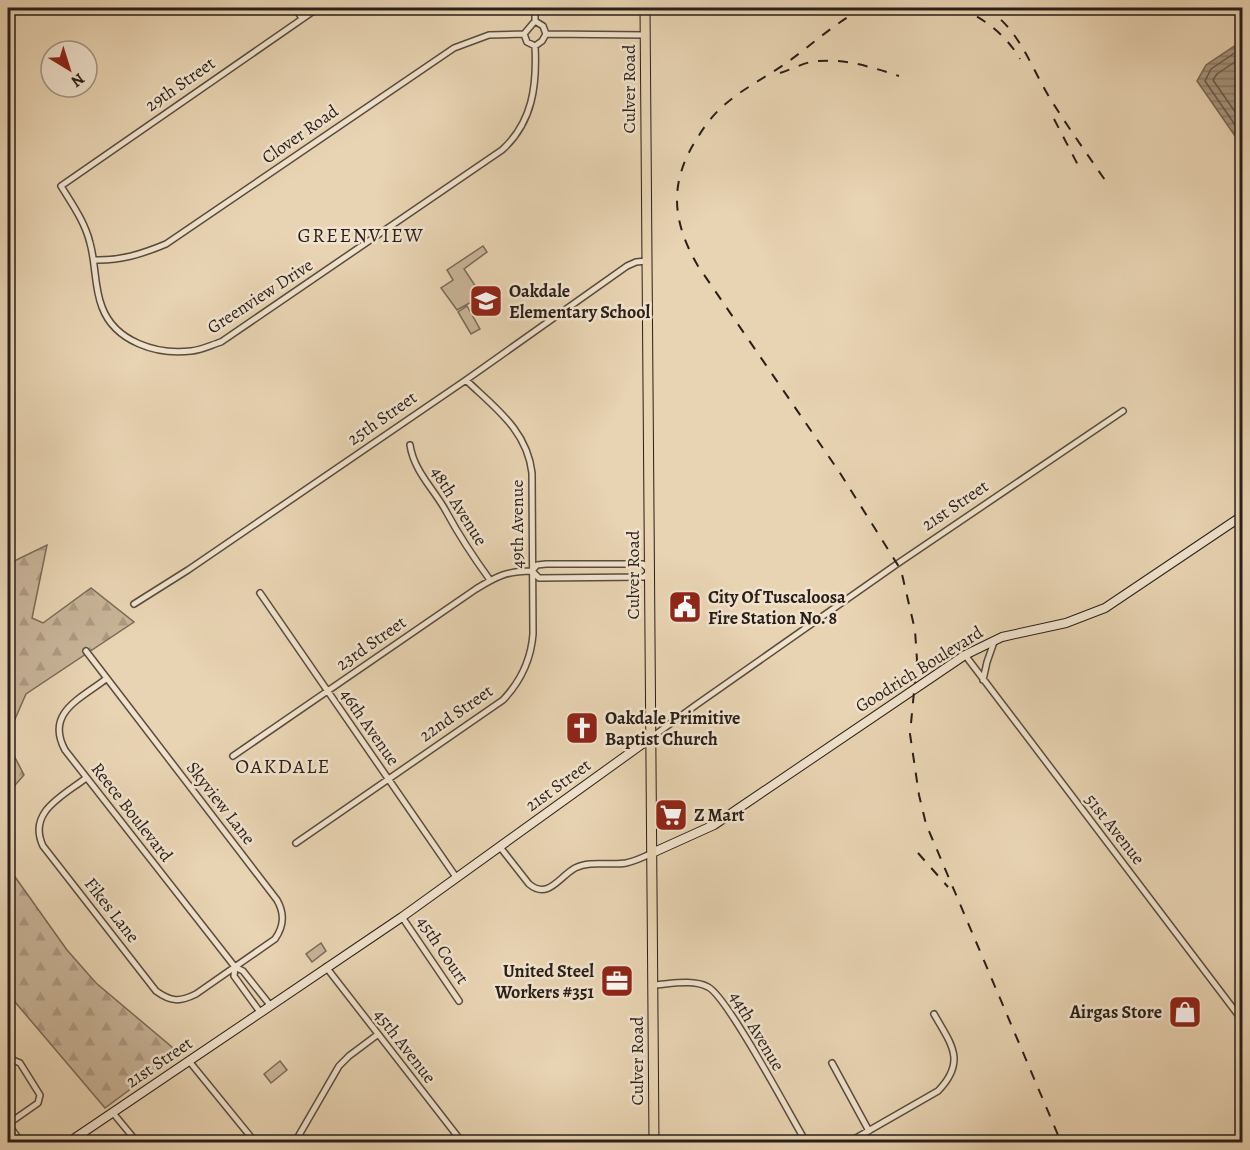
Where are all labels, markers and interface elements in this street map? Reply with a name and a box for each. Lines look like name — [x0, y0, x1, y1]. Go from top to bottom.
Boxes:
north arrow — [39, 39, 99, 99]
street label: Culver Road — [617, 44, 641, 134]
street label: 29th Street — [140, 51, 220, 117]
text: N — [66, 68, 89, 93]
street label: Clover Road — [257, 99, 343, 169]
district label: GREENVIEW — [298, 222, 424, 249]
street label: Greenview Drive — [202, 253, 318, 339]
place label: Oakdale Elementary School — [509, 279, 651, 324]
school or university icon: Oakdale Elementary School — [468, 283, 504, 319]
street label: 25th Street — [342, 385, 422, 451]
street label: 48th Avenue — [425, 462, 493, 550]
street label: 21st Street — [917, 474, 993, 536]
street label: 49th Avenue — [505, 479, 529, 569]
street label: Culver Road — [621, 530, 645, 620]
place label: City Of Tuscaloosa Fire Station No. 8 — [708, 585, 846, 630]
public building icon: City Of Tuscaloosa Fire Station No. 8 — [667, 589, 703, 625]
street label: 23rd Street — [331, 610, 411, 676]
street label: Goodrich Boulevard — [851, 620, 988, 718]
street label: 22nd Street — [415, 679, 498, 747]
street label: 46th Avenue — [335, 684, 405, 770]
place label: Oakdale Primitive Baptist Church — [605, 706, 740, 751]
church icon: Oakdale Primitive Baptist Church — [564, 710, 600, 746]
district label: OAKDALE — [235, 753, 331, 780]
street label: 21st Street — [520, 753, 596, 817]
street label: Reece Boulevard — [86, 757, 179, 867]
street label: Skyview Lane — [181, 757, 261, 849]
street label: 51st Avenue — [1080, 788, 1150, 870]
supermarket icon: Z Mart — [653, 797, 689, 833]
place label: Z Mart — [694, 803, 745, 827]
street label: Fikes Lane — [79, 872, 145, 948]
street label: 45th Court — [411, 911, 475, 989]
place label: United Steel Workers #351 — [494, 959, 595, 1004]
office icon: United Steel Workers #351 — [599, 963, 635, 999]
street label: 44th Avenue — [724, 987, 790, 1075]
shop icon: Airgas Store — [1167, 994, 1203, 1030]
place label: Airgas Store — [1069, 1000, 1162, 1024]
street label: 45th Avenue — [368, 1004, 442, 1088]
street label: Culver Road — [625, 1016, 649, 1106]
street label: 21st Street — [121, 1031, 197, 1093]

